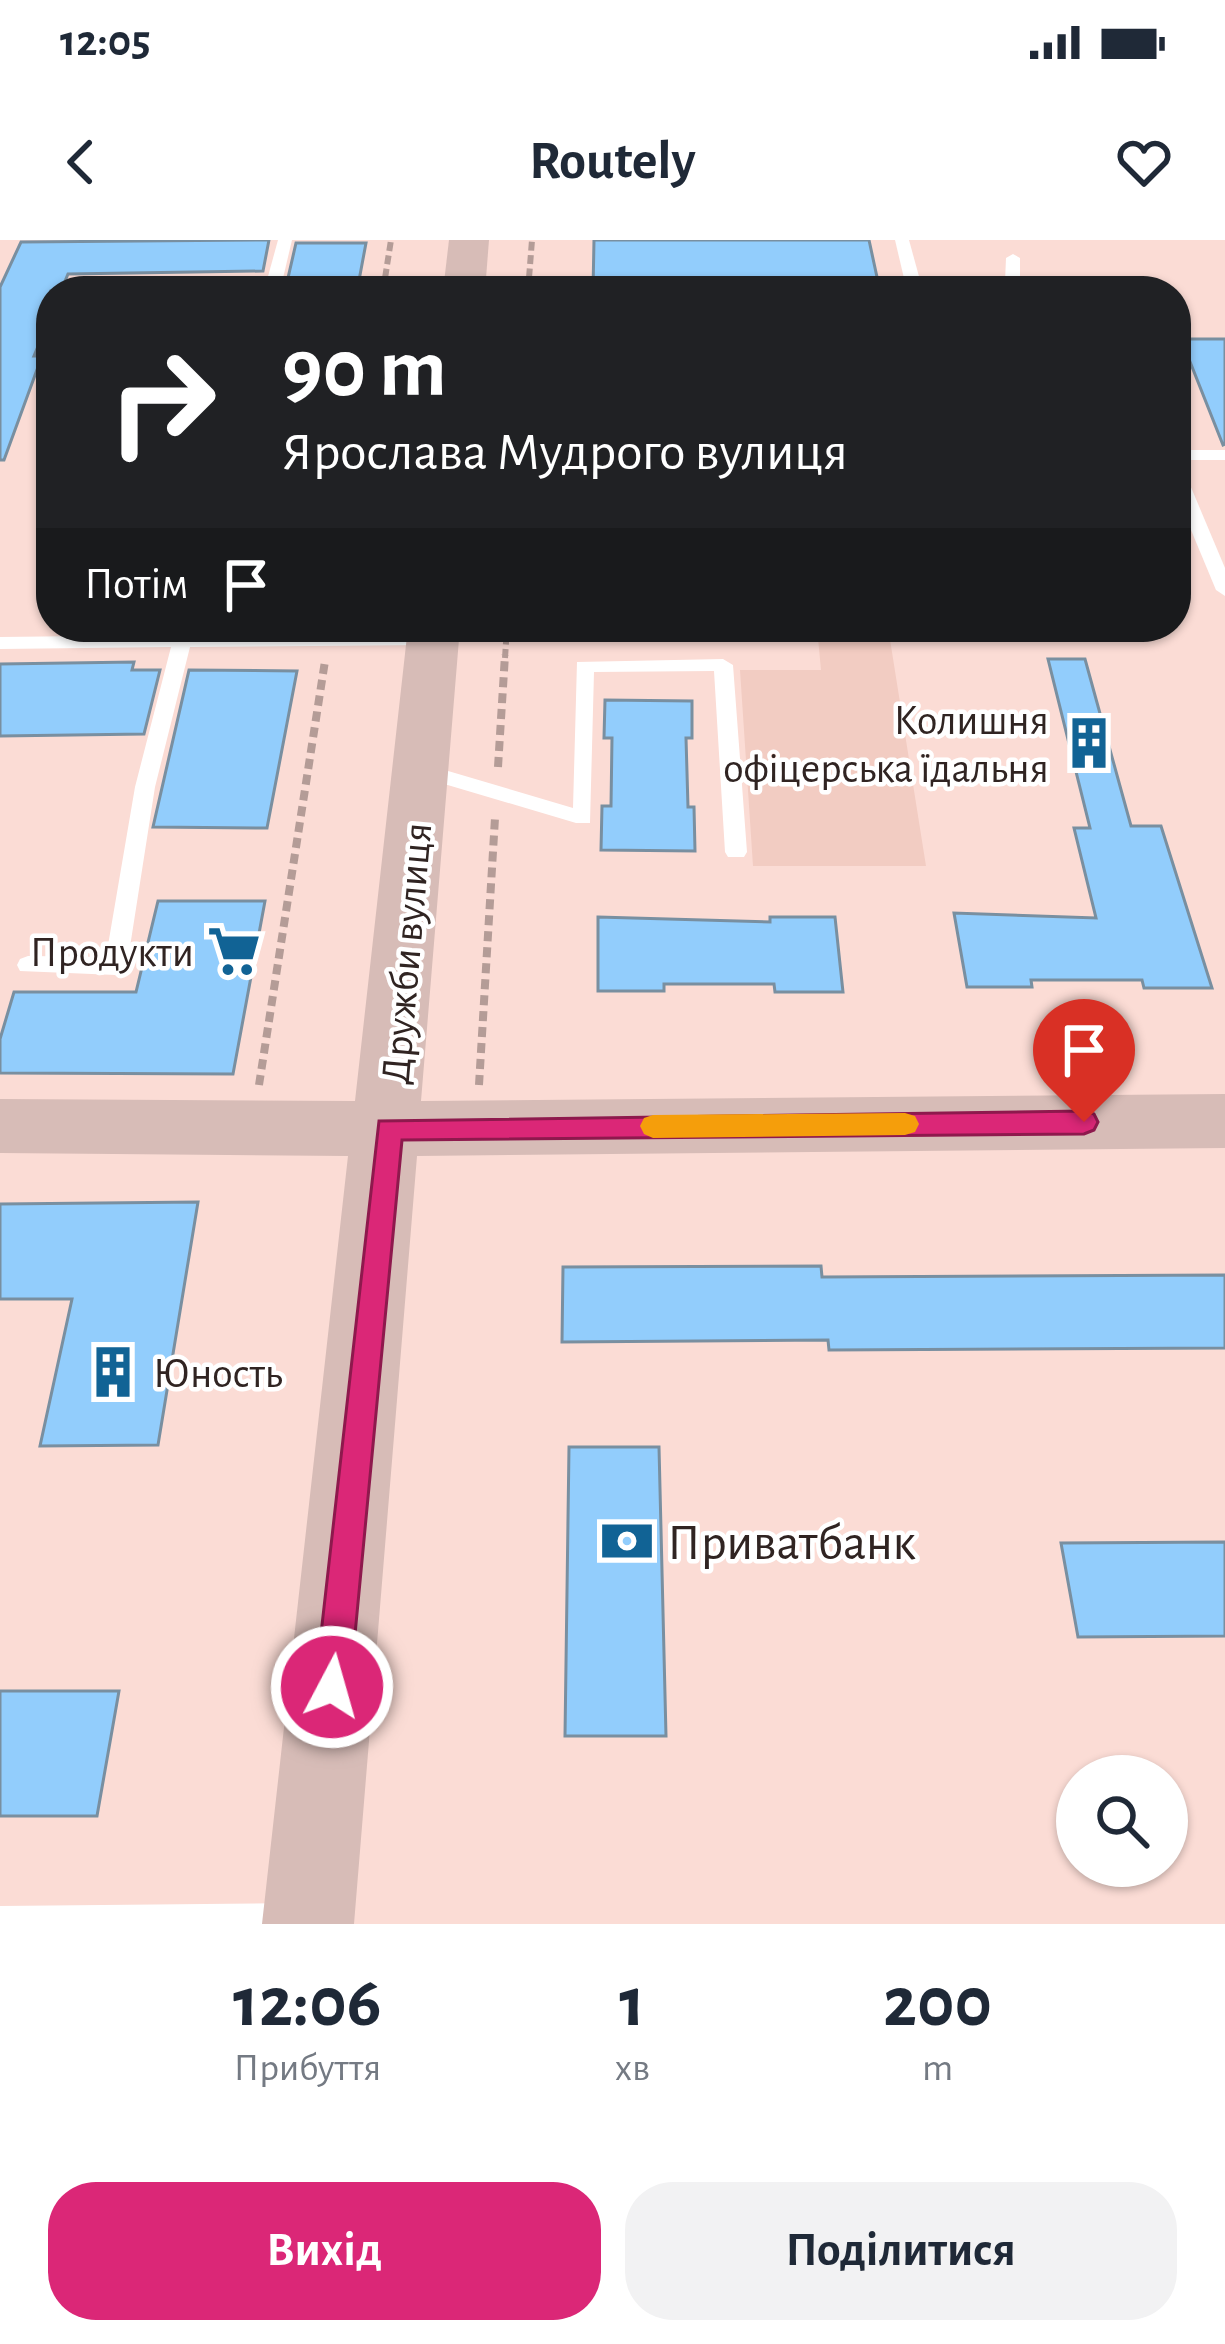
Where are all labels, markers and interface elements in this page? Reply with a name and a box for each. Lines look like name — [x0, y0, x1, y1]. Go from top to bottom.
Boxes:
text: 12:05 — [60, 19, 151, 64]
icon: back — [48, 129, 114, 195]
icon: heart — [1111, 129, 1177, 195]
text: Routely — [529, 135, 696, 189]
icon: right — [84, 324, 240, 480]
text: 90 m — [282, 328, 447, 412]
text: Ярослава Мудрого вулиця — [282, 426, 848, 480]
icon: arrive — [213, 552, 279, 618]
text: Потім — [84, 562, 189, 607]
place label: Колишня офіцерська їдальня — [723, 700, 1049, 790]
building icon: Колишня офіцерська їдальня — [1060, 714, 1118, 772]
street label: Дружби вулиця — [375, 821, 439, 1086]
supermarket icon: Продукти — [205, 922, 263, 980]
place label: Продукти — [30, 932, 194, 974]
pin — [1033, 999, 1135, 1122]
icon: arrive — [1051, 1017, 1117, 1083]
building icon: Юность — [84, 1343, 142, 1401]
place label: Юность — [153, 1353, 283, 1395]
bank icon: Приватбанк — [598, 1512, 656, 1570]
place label: Приватбанк — [667, 1518, 916, 1569]
position arrow — [269, 1624, 395, 1750]
map controls — [1056, 1755, 1188, 1887]
button: search — [1056, 1755, 1188, 1887]
text: 12:06 — [233, 1967, 382, 2039]
text: 1 — [619, 1967, 645, 2039]
text: 200 — [883, 1967, 992, 2039]
text: Прибуття — [233, 2049, 381, 2088]
text: хв — [615, 2049, 650, 2088]
text: m — [922, 2049, 953, 2088]
button: Вихід — [48, 2182, 601, 2320]
button: Поділитися — [625, 2182, 1177, 2320]

